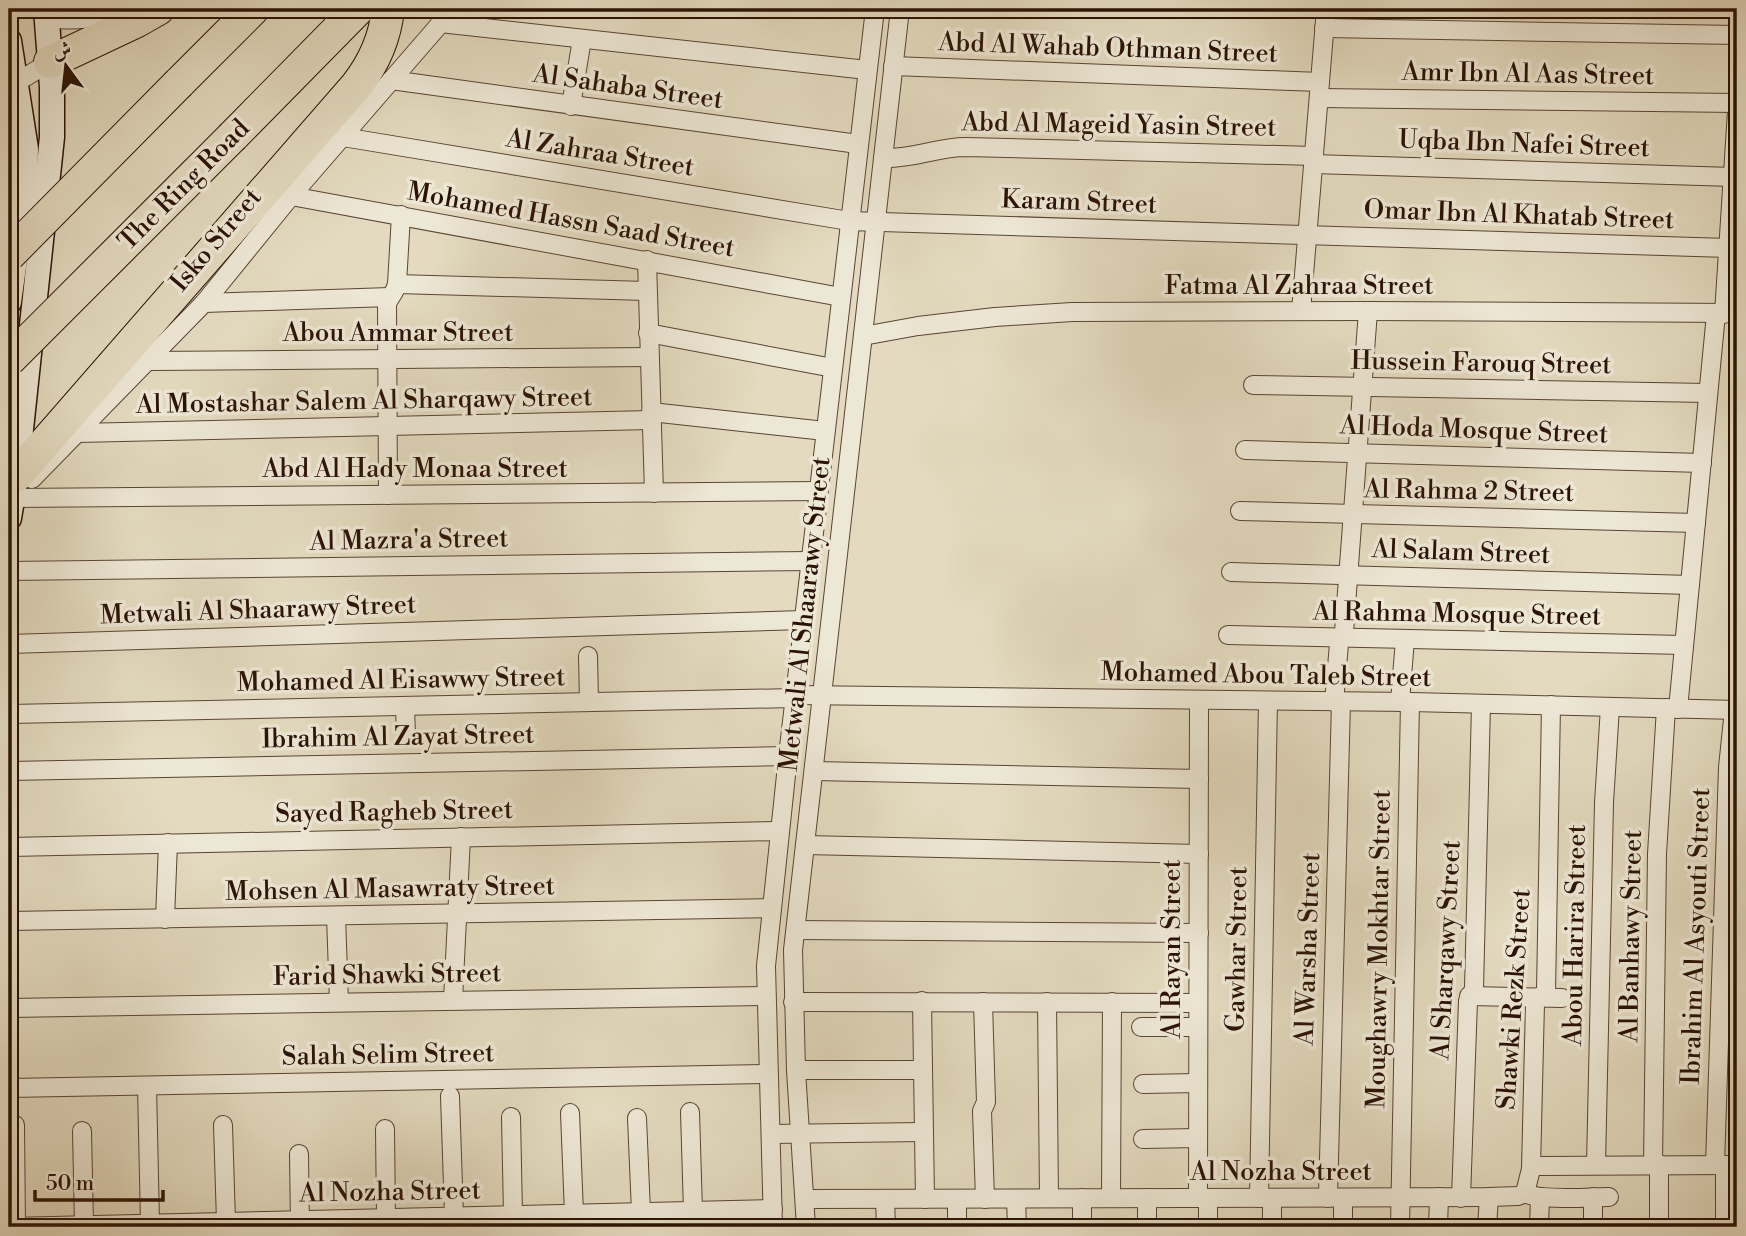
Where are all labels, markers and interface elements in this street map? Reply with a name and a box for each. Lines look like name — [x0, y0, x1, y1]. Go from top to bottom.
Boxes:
street label: Abd Al Wahab Othman Street — [937, 26, 1278, 70]
north arrow — [32, 32, 102, 102]
text: ش — [50, 37, 74, 65]
street label: Amr Ibn Al Aas Street — [1400, 56, 1655, 92]
street label: Al Sahaba Street — [530, 58, 725, 116]
street label: Abd Al Mageid Yasin Street — [960, 106, 1277, 144]
street label: The Ring Road — [112, 112, 257, 257]
street label: Al Zahraa Street — [503, 122, 696, 184]
street label: Uqba Ibn Nafei Street — [1398, 124, 1650, 164]
street label: Mohamed Hassn Saad Street — [405, 175, 737, 265]
street label: Isko Street — [164, 182, 268, 298]
street label: Karam Street — [1000, 183, 1158, 221]
street label: Omar Ibn Al Khatab Street — [1363, 194, 1675, 236]
street label: Fatma Al Zahraa Street — [1165, 270, 1433, 302]
street label: Abou Ammar Street — [282, 317, 513, 349]
street label: Hussein Farouq Street — [1350, 345, 1612, 381]
street label: Al Mostashar Salem Al Sharqawy Street — [134, 381, 593, 421]
street label: Al Hoda Mosque Street — [1338, 409, 1609, 451]
street label: Abd Al Hady Monaa Street — [261, 453, 568, 485]
street label: Metwali Al Shaarawy Street — [773, 455, 837, 773]
street label: Al Rahma 2 Street — [1363, 473, 1574, 509]
street label: Al Mazra'a Street — [308, 522, 509, 558]
street label: Al Salam Street — [1370, 533, 1551, 571]
street label: Metwali Al Shaarawy Street — [99, 588, 417, 632]
street label: Al Rahma Mosque Street — [1312, 595, 1601, 633]
street label: Mohamed Abou Taleb Street — [1100, 656, 1432, 694]
street label: Mohamed Al Eisawwy Street — [237, 661, 565, 699]
street label: Ibrahim Al Zayat Street — [261, 719, 535, 755]
street label: Ibrahim Al Asyouti Street — [1675, 787, 1717, 1085]
street label: Moughawry Mokhtar Street — [1360, 789, 1398, 1109]
street label: Sayed Ragheb Street — [275, 794, 513, 830]
street label: Abou Harira Street — [1557, 824, 1593, 1047]
street label: Al Banhawy Street — [1613, 829, 1649, 1044]
street label: Al Sharqawy Street — [1424, 839, 1468, 1062]
street label: Al Warsha Street — [1289, 852, 1327, 1047]
street label: Al Rayan Street — [1156, 859, 1188, 1040]
street label: Gawhar Street — [1220, 866, 1254, 1032]
street label: Mohsen Al Masawraty Street — [225, 870, 555, 908]
street label: Shawki Rezk Street — [1490, 887, 1538, 1111]
street label: Farid Shawki Street — [272, 957, 502, 993]
street label: Salah Selim Street — [281, 1037, 495, 1073]
street label: Al Nozha Street — [1189, 1156, 1372, 1188]
scale bar — [35, 1159, 163, 1203]
text: 50 m — [46, 1171, 94, 1197]
street label: Al Nozha Street — [298, 1174, 481, 1210]

